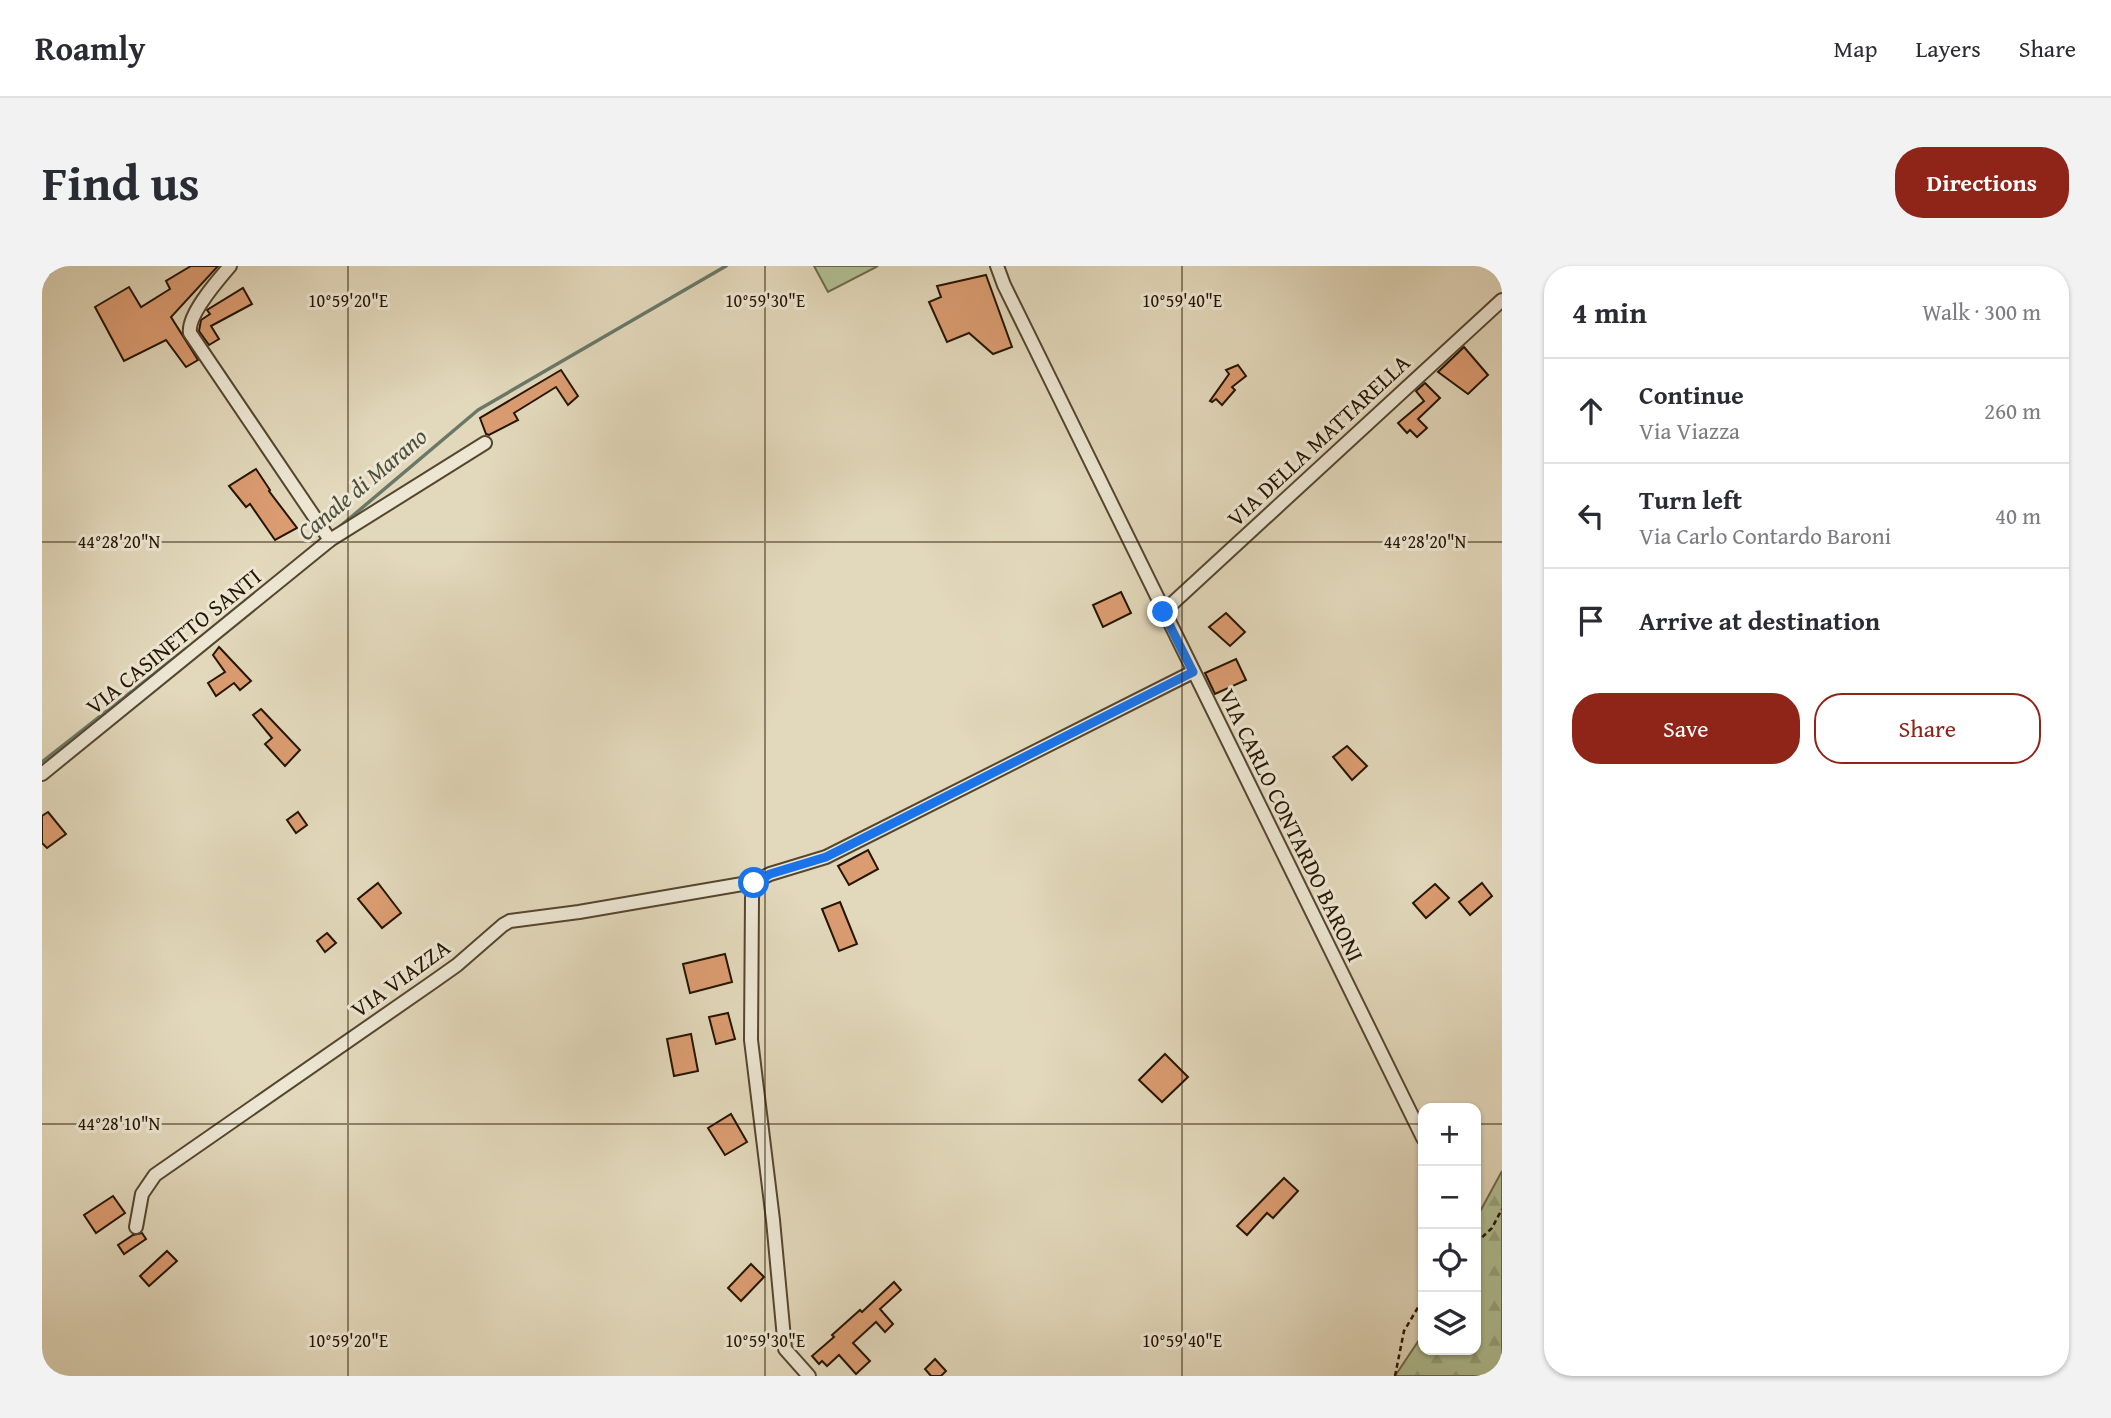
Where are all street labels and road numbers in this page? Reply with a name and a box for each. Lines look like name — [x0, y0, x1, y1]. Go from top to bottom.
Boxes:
street label: VIA DELLA MATTARELLA — [1219, 346, 1417, 534]
street label: VIA CASINETTO SANTI — [78, 560, 268, 722]
street label: VIA CARLO CONTARDO BARONI — [1211, 683, 1373, 967]
street label: VIA VIAZZA — [344, 931, 456, 1025]

